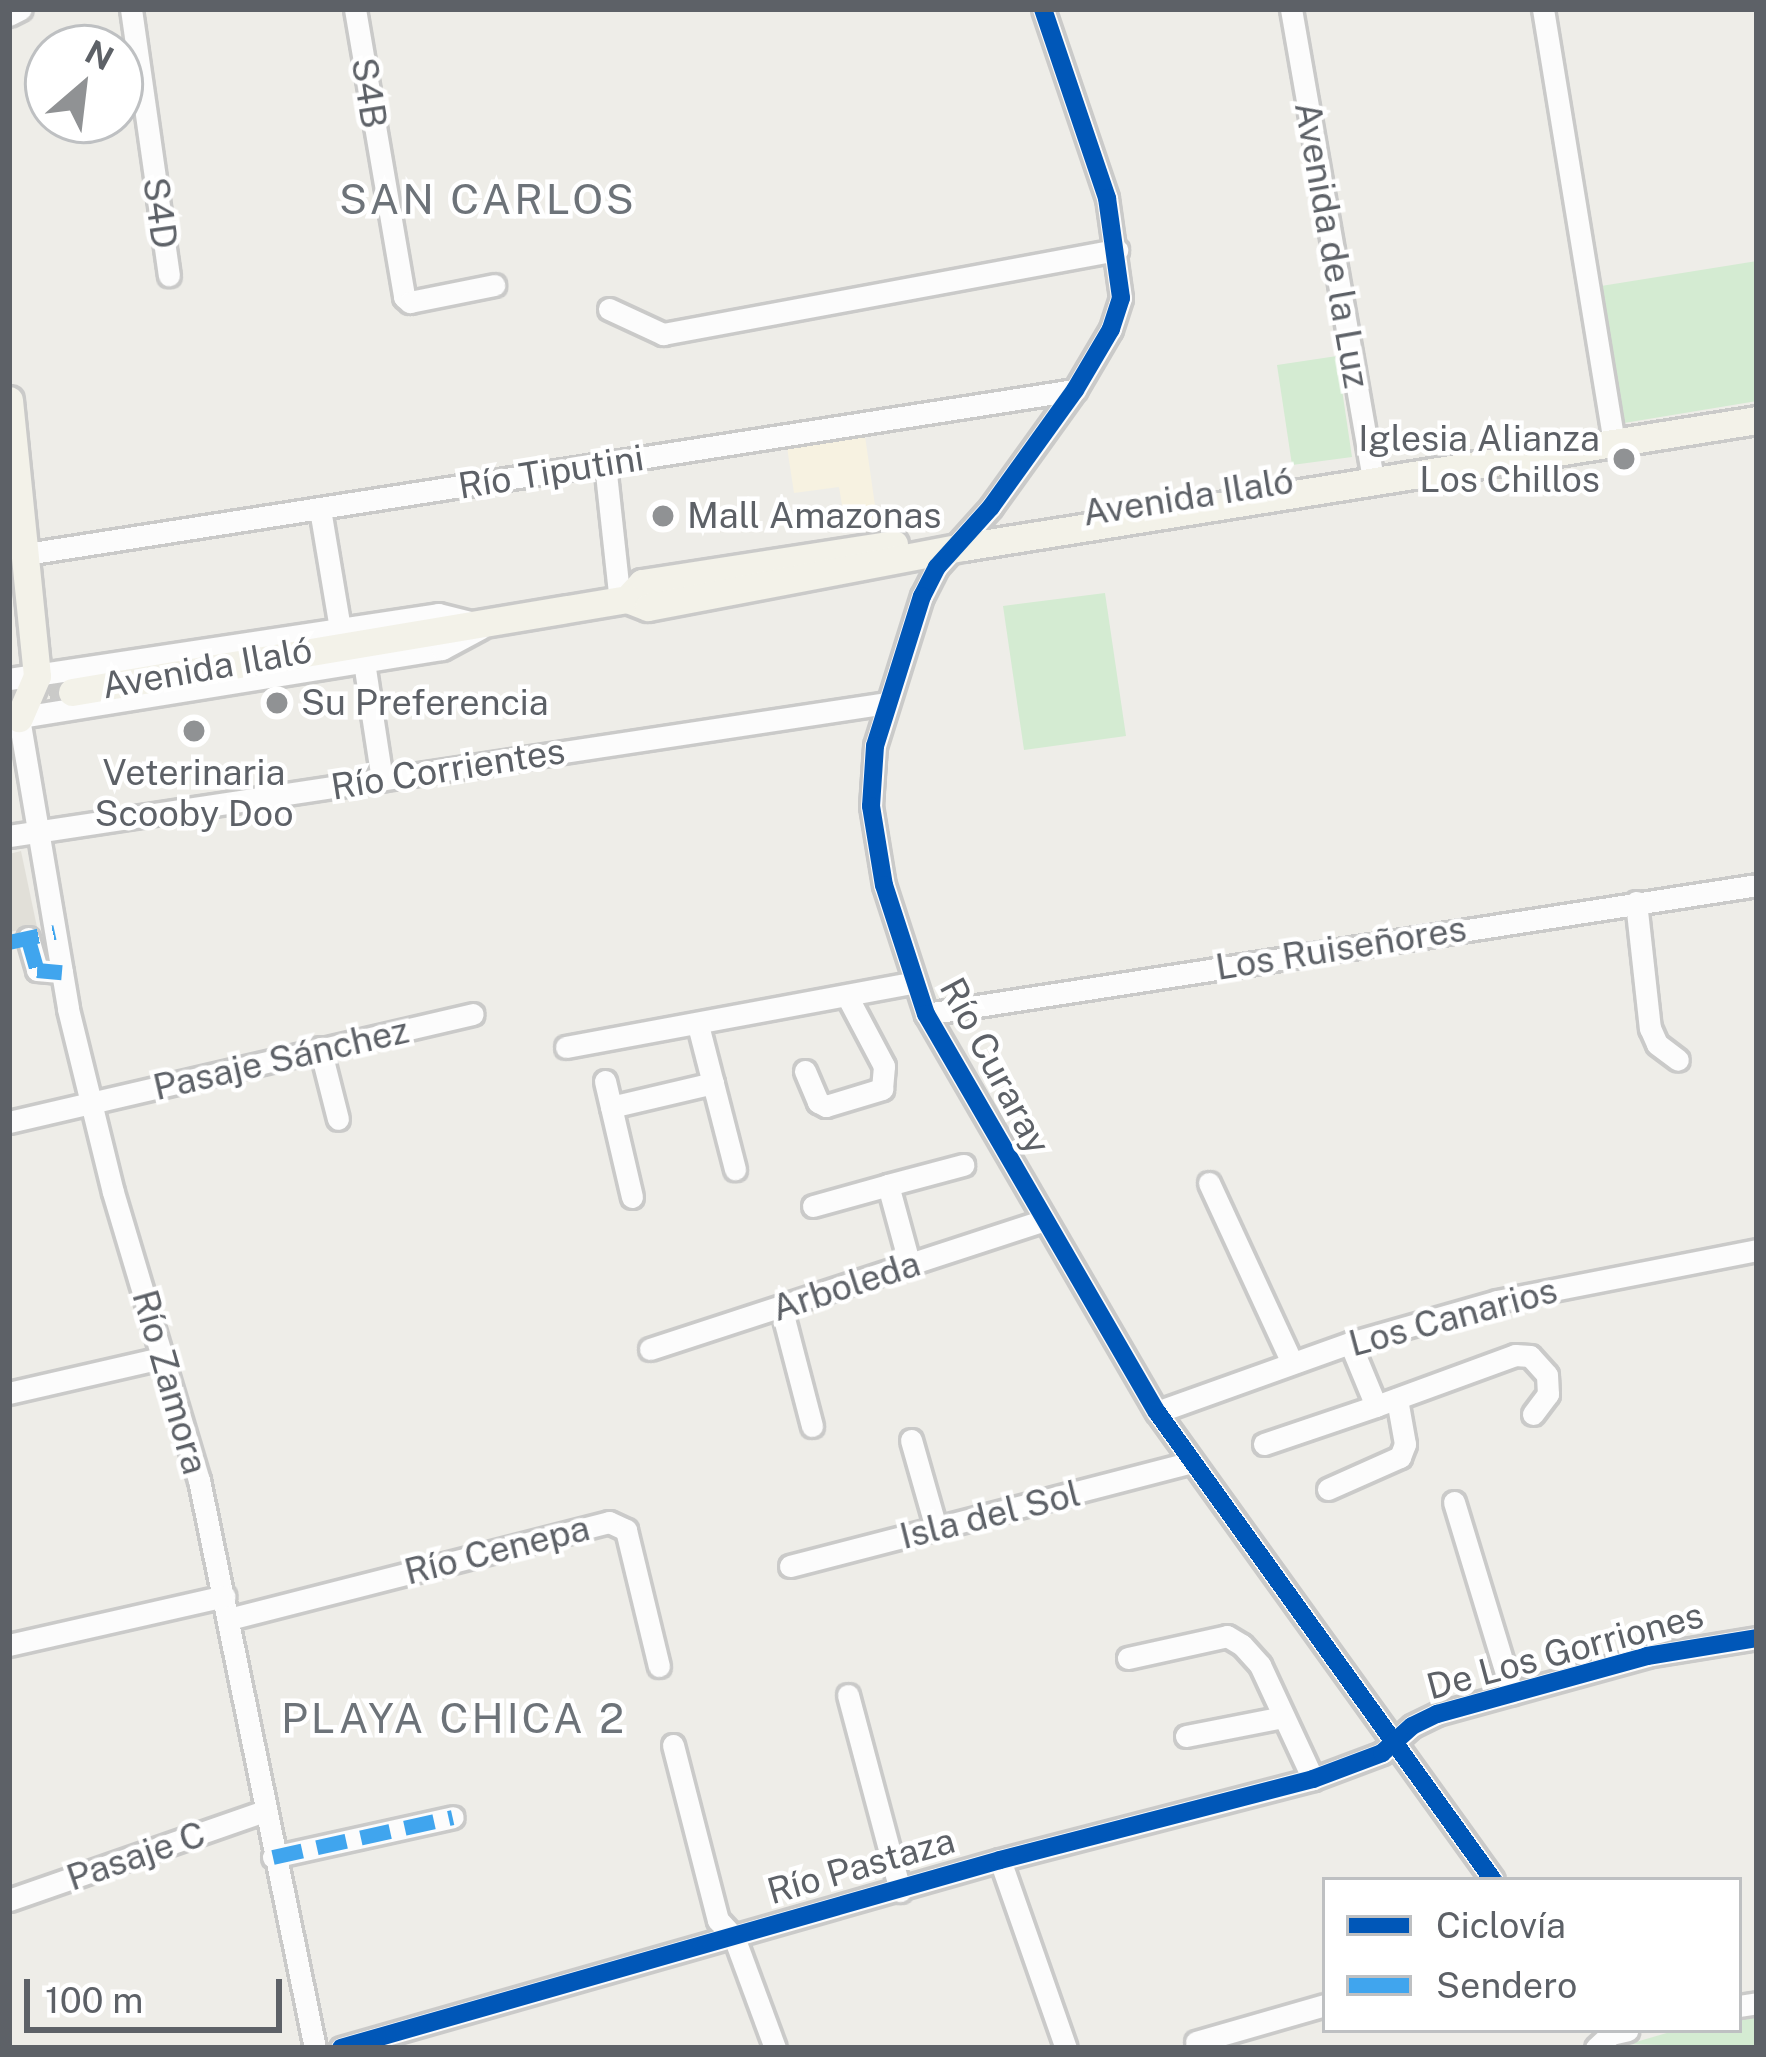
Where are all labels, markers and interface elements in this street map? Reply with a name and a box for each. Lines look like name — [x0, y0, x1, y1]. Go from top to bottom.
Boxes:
north arrow — [24, 24, 144, 144]
text: N — [79, 32, 120, 78]
street label: S4B — [342, 55, 396, 131]
street label: Avenida de la Luz — [1286, 98, 1378, 392]
street label: S4D — [134, 174, 186, 252]
district label: SAN CARLOS — [339, 174, 637, 224]
place label: Iglesia Alianza Los Chillos — [1358, 416, 1600, 501]
street label: Río Tiputini — [455, 436, 647, 508]
marker: Iglesia Alianza Los Chillos — [1611, 446, 1637, 472]
street label: Avenida Ilaló — [1080, 459, 1296, 535]
place label: Mall Amazonas — [687, 494, 941, 538]
marker: Mall Amazonas — [650, 503, 676, 529]
street label: Avenida Ilaló — [99, 628, 315, 708]
place label: Su Preferencia — [301, 681, 549, 725]
marker: Su Preferencia — [264, 690, 290, 716]
marker: Veterinaria Scooby Doo — [181, 718, 207, 744]
street label: Río Corrientes — [328, 729, 568, 809]
place label: Veterinaria Scooby Doo — [94, 750, 294, 835]
street label: Los Ruiseñores — [1212, 907, 1470, 989]
street label: Río Curaray — [931, 971, 1059, 1161]
street label: Pasaje Sánchez — [149, 1009, 413, 1109]
street label: Arboleda — [766, 1242, 926, 1330]
street label: Los Canarios — [1344, 1268, 1562, 1366]
street label: Río Zamora — [123, 1285, 217, 1479]
street label: Isla del Sol — [895, 1472, 1085, 1558]
street label: Río Cenepa — [400, 1506, 594, 1594]
street label: De Los Gorriones — [1422, 1593, 1708, 1709]
district label: PLAYA CHICA 2 — [281, 1693, 627, 1743]
street label: Pasaje C — [61, 1812, 211, 1900]
street label: Río Pastaza — [762, 1819, 960, 1913]
legend — [1322, 1877, 1742, 2033]
text: Ciclovía — [1436, 1904, 1566, 1946]
scale bar — [30, 1955, 288, 2029]
text: Sendero — [1436, 1964, 1577, 2006]
text: 100 m — [45, 1979, 143, 2021]

